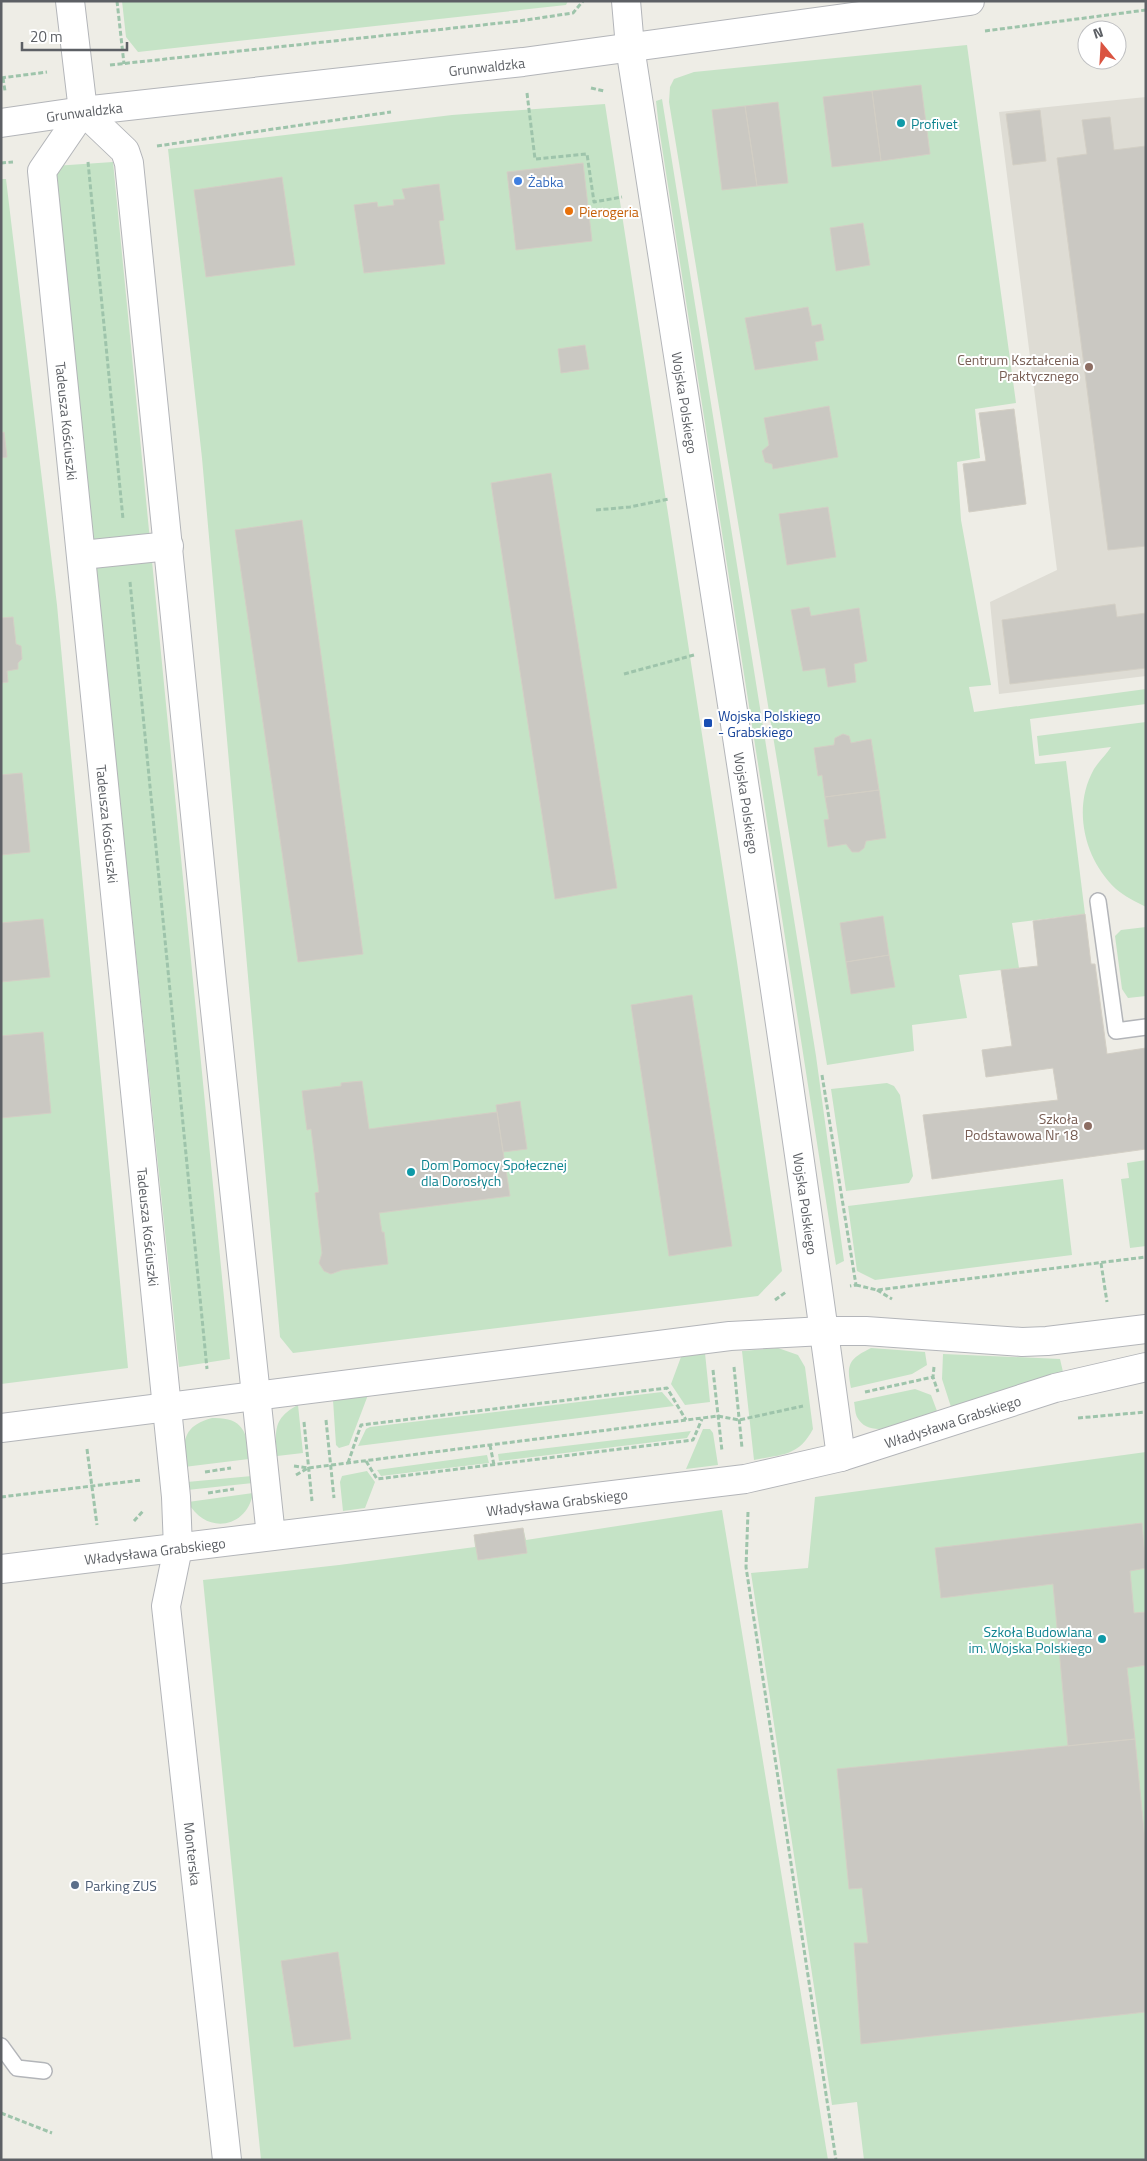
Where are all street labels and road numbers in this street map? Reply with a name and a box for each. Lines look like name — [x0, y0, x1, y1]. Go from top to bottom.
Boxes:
street label: Grunwaldzka — [447, 51, 526, 81]
street label: Grunwaldzka — [45, 96, 123, 127]
street label: Wojska Polskiego — [667, 350, 704, 455]
street label: Tadeusza Kościuszki — [51, 361, 84, 481]
street label: Wojska Polskiego — [729, 750, 765, 855]
street label: Tadeusza Kościuszki — [92, 764, 124, 884]
street label: Wojska Polskiego — [788, 1151, 824, 1256]
street label: Tadeusza Kościuszki — [132, 1167, 165, 1287]
street label: Władysława Grabskiego — [881, 1389, 1023, 1453]
street label: Władysława Grabskiego — [485, 1483, 629, 1521]
street label: Władysława Grabskiego — [83, 1531, 227, 1569]
street label: Monterska — [179, 1821, 207, 1887]

